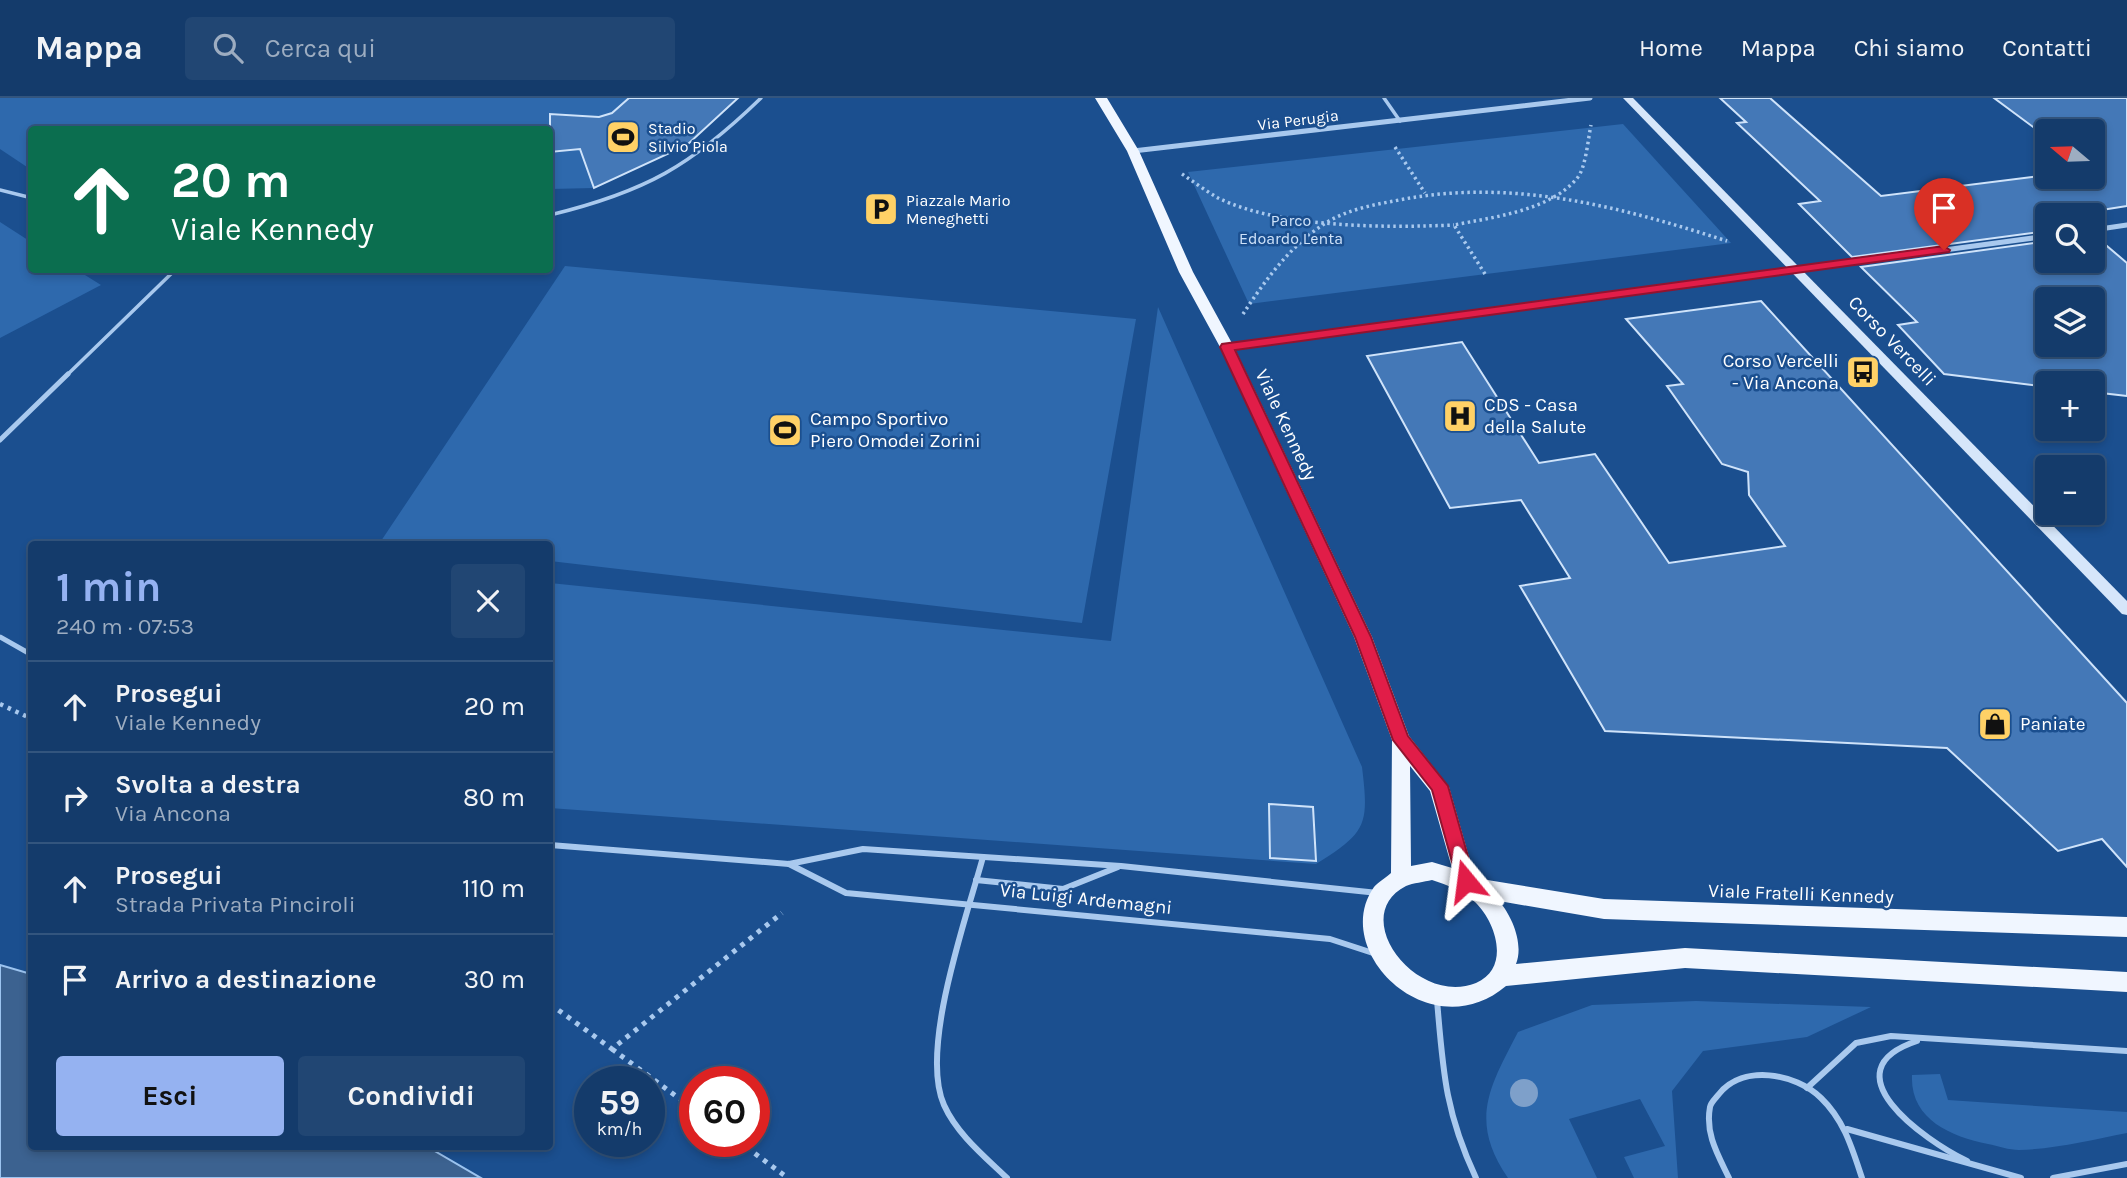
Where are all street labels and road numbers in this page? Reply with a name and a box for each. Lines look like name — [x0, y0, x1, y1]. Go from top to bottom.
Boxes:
street label: Via Perugia — [1256, 106, 1340, 134]
street label: Corso Vercelli — [1844, 292, 1940, 390]
street label: Viale Kennedy — [1251, 366, 1321, 484]
street label: Via Luigi Ardemagni — [999, 879, 1173, 919]
street label: Viale Fratelli Kennedy — [1708, 880, 1894, 908]

